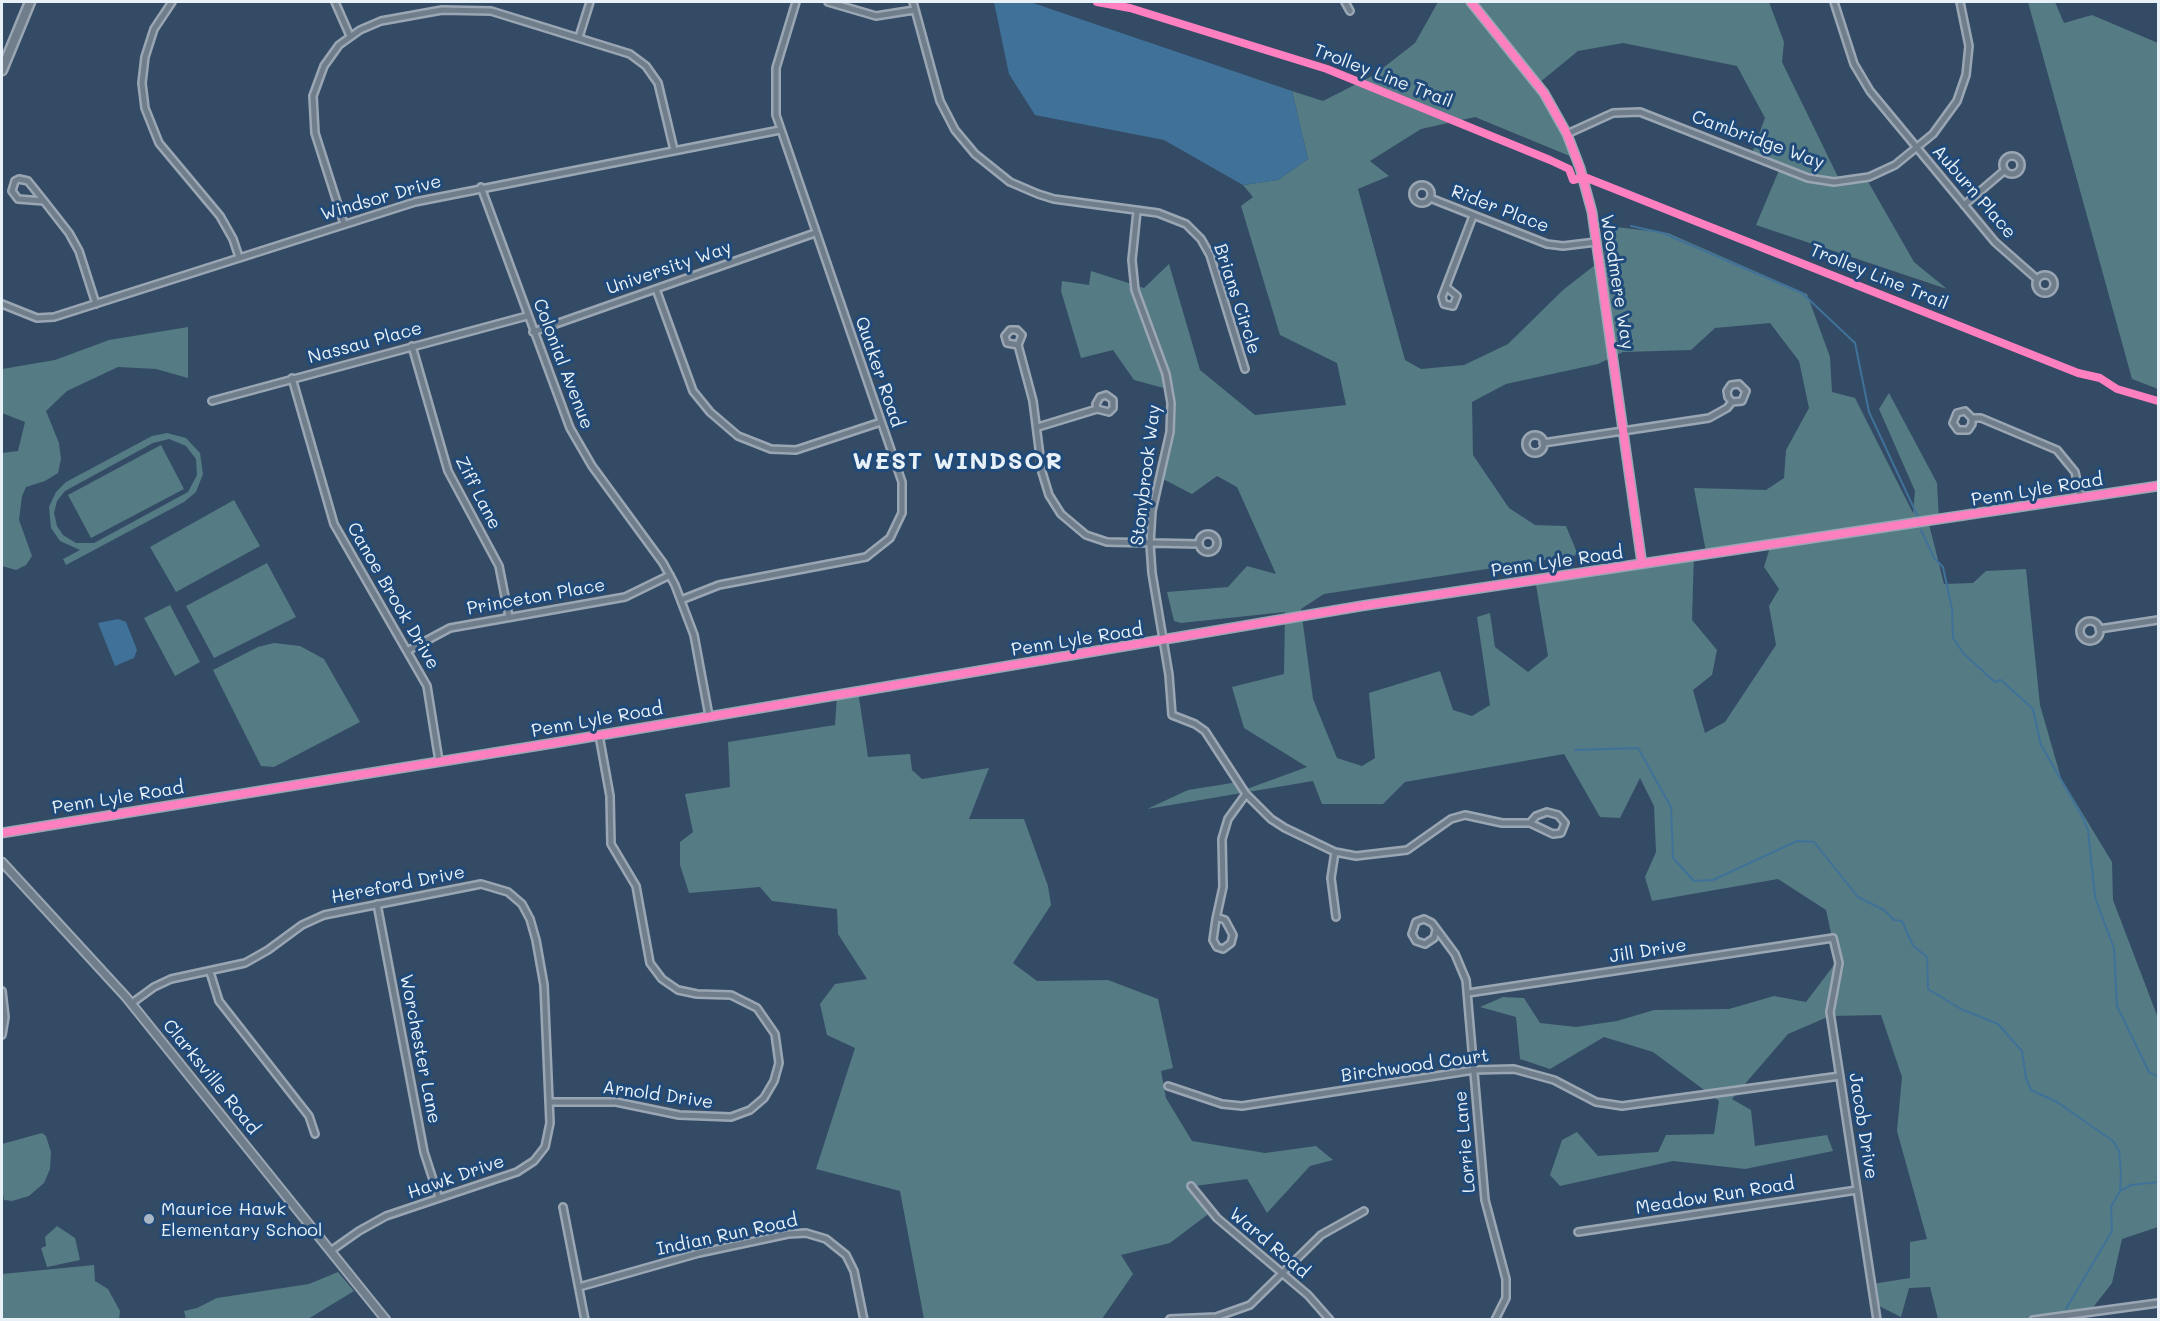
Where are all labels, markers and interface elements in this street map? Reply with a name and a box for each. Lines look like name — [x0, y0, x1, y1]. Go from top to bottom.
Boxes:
street label: Trolley Line Trail — [1310, 40, 1456, 112]
street label: Cambridge Way — [1689, 106, 1827, 174]
street label: Auburn Place — [1928, 141, 2020, 243]
street label: Windsor Drive — [318, 170, 444, 226]
street label: Rider Place — [1448, 180, 1552, 238]
street label: Woodmere Way — [1596, 213, 1638, 351]
street label: University Way — [604, 236, 734, 300]
street label: Trolley Line Trail — [1807, 239, 1951, 315]
street label: Brians Circle — [1209, 241, 1265, 357]
street label: Colonial Avenue — [528, 296, 598, 432]
street label: Quaker Road — [850, 314, 908, 430]
street label: Nassau Place — [306, 317, 424, 369]
street label: Stonybrook Way — [1127, 403, 1165, 547]
district label: WEST WINDSOR — [853, 448, 1063, 476]
street label: Ziff Lane — [450, 453, 506, 533]
street label: Penn Lyle Road — [1970, 469, 2104, 511]
street label: Canoe Brook Drive — [342, 519, 444, 673]
street label: Penn Lyle Road — [1490, 542, 1624, 582]
street label: Princeton Place — [465, 574, 607, 620]
street label: Penn Lyle Road — [1010, 619, 1144, 661]
street label: Penn Lyle Road — [530, 698, 664, 742]
street label: Penn Lyle Road — [51, 777, 185, 819]
street label: Hereford Drive — [329, 861, 467, 909]
street label: Jill Drive — [1608, 934, 1688, 968]
street label: Worchester Lane — [395, 972, 445, 1126]
street label: Clarksville Road — [158, 1015, 264, 1139]
street label: Birchwood Court — [1340, 1045, 1490, 1087]
street label: Jacob Drive — [1844, 1071, 1882, 1181]
street label: Arnold Drive — [601, 1077, 715, 1113]
street label: Lorrie Lane — [1450, 1090, 1480, 1194]
street label: Hawk Drive — [405, 1150, 507, 1204]
street label: Meadow Run Road — [1634, 1173, 1796, 1219]
place label: Maurice Hawk Elementary School — [161, 1198, 322, 1240]
street label: Ward Road — [1224, 1203, 1314, 1283]
street label: Indian Run Road — [654, 1210, 800, 1260]
marker: Maurice Hawk Elementary School — [142, 1212, 156, 1226]

